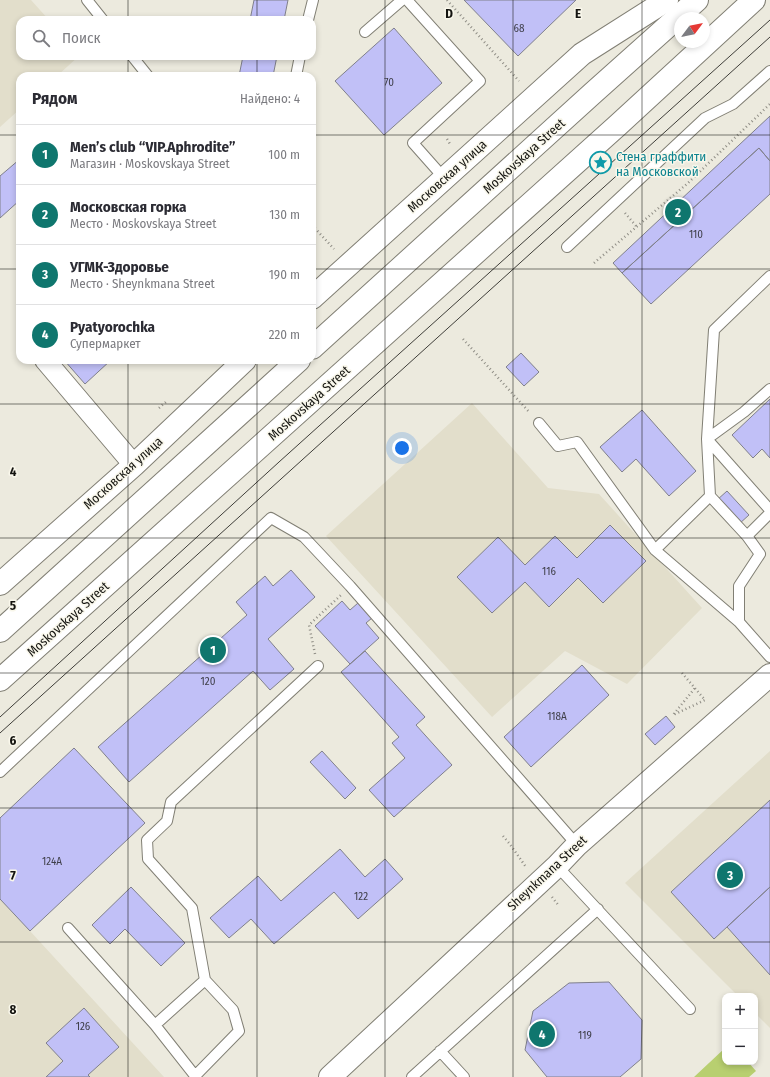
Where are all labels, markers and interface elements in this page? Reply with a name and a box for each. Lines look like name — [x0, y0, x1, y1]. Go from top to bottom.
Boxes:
text: D — [445, 6, 453, 21]
text: E — [575, 6, 581, 21]
north arrow — [674, 12, 710, 48]
search box — [16, 16, 316, 60]
house number: 68 — [514, 22, 525, 35]
icon: search — [30, 27, 52, 49]
text: Поиск — [62, 29, 100, 47]
house number: 70 — [384, 76, 394, 89]
text: Рядом — [32, 88, 77, 109]
text: Найдено: 4 — [240, 91, 300, 106]
street label: Moskovskaya Street — [480, 115, 568, 197]
street label: Московская улица — [405, 137, 489, 215]
text: Men’s club “VIP.Aphrodite” — [70, 138, 236, 156]
text: 1 — [42, 147, 48, 162]
text: 100 m — [268, 147, 300, 162]
place label: Стена граффити на Московской — [616, 149, 706, 179]
place icon: Стена граффити на Московской — [588, 150, 614, 176]
text: Магазин · Moskovskaya Street — [70, 156, 230, 171]
pin: 2 — [665, 197, 691, 227]
text: Московская горка — [70, 198, 187, 216]
text: 2 — [42, 207, 48, 222]
text: 130 m — [269, 207, 300, 222]
text: Место · Moskovskaya Street — [70, 216, 217, 231]
house number: 110 — [689, 228, 703, 241]
text: УГМК-Здоровье — [70, 258, 169, 276]
text: 3 — [42, 267, 48, 282]
text: 190 m — [269, 267, 300, 282]
text: Место · Sheynkmana Street — [70, 276, 215, 291]
text: Pyatyorochka — [70, 318, 155, 336]
text: 4 — [42, 327, 48, 342]
text: 220 m — [269, 327, 300, 342]
text: Супермаркет — [70, 336, 141, 351]
street label: Moskovskaya Street — [265, 362, 353, 444]
street label: Московская улица — [81, 434, 165, 512]
your location — [392, 438, 412, 458]
text: 4 — [10, 464, 17, 479]
house number: 116 — [542, 565, 556, 578]
street label: Moskovskaya Street — [24, 578, 112, 660]
text: 5 — [10, 598, 16, 613]
pin: 1 — [200, 635, 226, 665]
house number: 120 — [201, 675, 216, 688]
house number: 118А — [547, 710, 567, 723]
text: 6 — [10, 733, 17, 748]
street label: Sheynkmana Street — [504, 832, 590, 914]
house number: 124А — [42, 855, 62, 868]
pin: 3 — [717, 860, 743, 890]
text: 7 — [10, 868, 16, 883]
house number: 122 — [354, 890, 368, 903]
map controls — [722, 993, 758, 1065]
button: + — [722, 993, 758, 1029]
text: 8 — [10, 1002, 17, 1017]
pin: 4 — [529, 1019, 555, 1049]
house number: 126 — [76, 1020, 91, 1033]
house number: 119 — [578, 1029, 592, 1042]
button: − — [722, 1029, 758, 1065]

